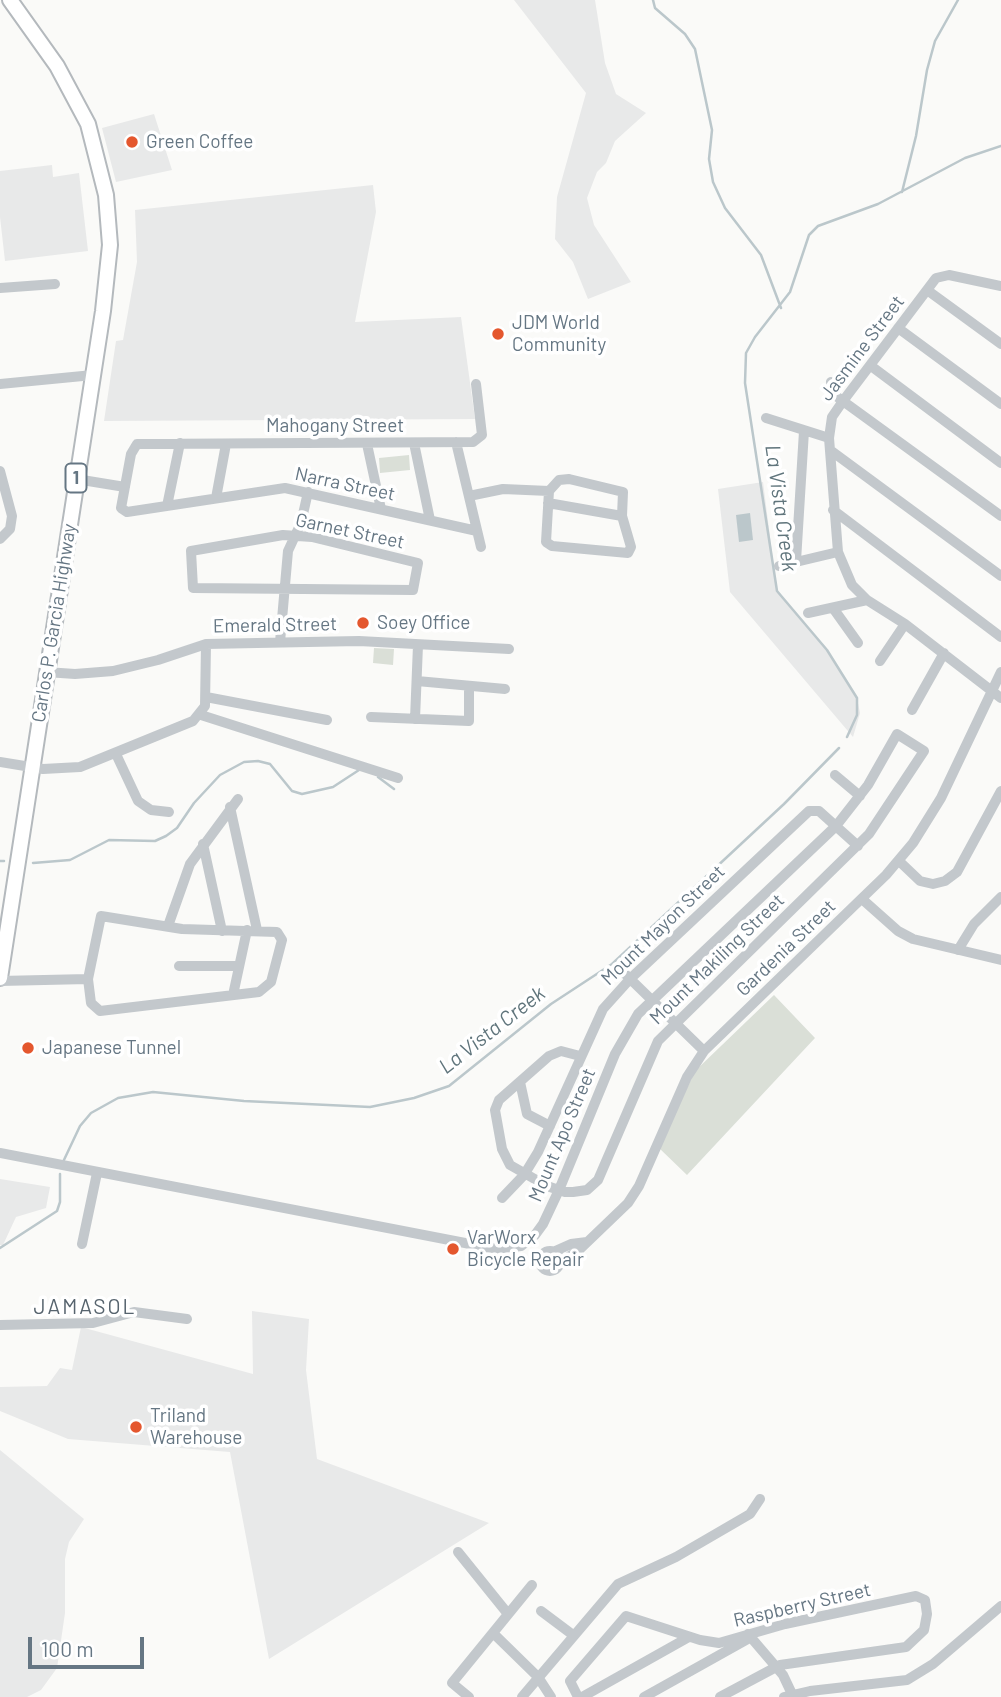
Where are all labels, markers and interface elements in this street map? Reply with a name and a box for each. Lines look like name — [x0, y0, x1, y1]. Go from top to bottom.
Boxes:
place label: Green Coffee — [146, 131, 253, 153]
marker: Green Coffee — [124, 134, 140, 150]
street label: Jasmine Street — [815, 291, 909, 405]
place label: JDM World Community — [512, 312, 606, 356]
marker: JDM World Community — [490, 326, 506, 342]
street label: Mahogany Street — [266, 415, 404, 437]
water label: La Vista Creek — [760, 443, 802, 573]
street label: Narra Street — [293, 462, 397, 506]
road number: 1 — [66, 464, 86, 492]
street label: Garnet Street — [293, 508, 407, 554]
street label: Carlos P. Garcia Highway — [27, 522, 81, 724]
place label: Soey Office — [377, 612, 470, 634]
street label: Emerald Street — [213, 613, 337, 637]
marker: Soey Office — [355, 615, 371, 631]
street label: Mount Mayon Street — [596, 860, 730, 990]
street label: Mount Makiling Street — [645, 889, 789, 1029]
street label: Gardenia Street — [732, 895, 840, 1001]
water label: La Vista Creek — [434, 981, 550, 1079]
place label: Japanese Tunnel — [42, 1037, 181, 1059]
marker: Japanese Tunnel — [20, 1040, 36, 1056]
street label: Mount Apo Street — [524, 1065, 600, 1205]
place label: VarWorx Bicycle Repair — [467, 1227, 584, 1271]
marker: VarWorx Bicycle Repair — [445, 1241, 461, 1257]
district label: JAMASOL — [34, 1294, 136, 1320]
place label: Triland Warehouse — [150, 1405, 242, 1449]
marker: Triland Warehouse — [128, 1419, 144, 1435]
street label: Raspberry Street — [731, 1578, 873, 1632]
scale bar — [32, 1624, 147, 1668]
text: 100 m — [41, 1636, 94, 1661]

